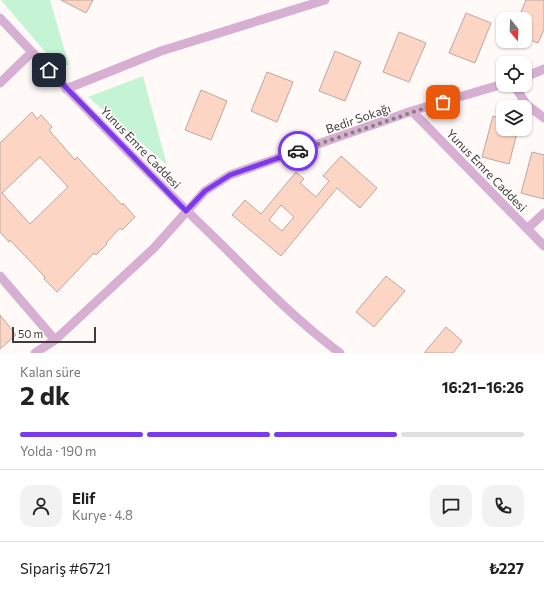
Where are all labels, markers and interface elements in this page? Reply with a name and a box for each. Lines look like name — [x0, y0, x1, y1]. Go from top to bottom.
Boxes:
north arrow — [496, 12, 532, 48]
map controls — [496, 12, 532, 136]
pin — [32, 53, 66, 87]
button: locate — [496, 56, 532, 92]
icon: home — [38, 59, 60, 81]
pin — [426, 85, 460, 119]
icon: bag — [432, 91, 454, 113]
street label: Bedir Sokağı — [324, 100, 392, 136]
button: layers — [496, 100, 532, 136]
street label: Yunus Emre Caddesi — [98, 103, 184, 191]
street label: Yunus Emre Caddesi — [444, 126, 530, 214]
courier — [278, 131, 318, 171]
icon: car — [287, 140, 309, 162]
scale bar — [12, 325, 96, 344]
text: 50 m — [18, 327, 43, 340]
text: Kalan süre — [20, 364, 81, 380]
text: 16:21–16:26 — [442, 378, 524, 396]
text: 2 dk — [20, 379, 70, 410]
text: Yolda · 190 m — [20, 443, 96, 459]
button: person — [20, 485, 62, 527]
button: chat — [430, 485, 472, 527]
button: phone — [482, 485, 524, 527]
text: Elif — [72, 489, 95, 507]
text: Kurye · 4.8 — [72, 507, 133, 523]
text: Sipariş #6721 — [20, 559, 111, 577]
text: ₺227 — [489, 559, 524, 577]

